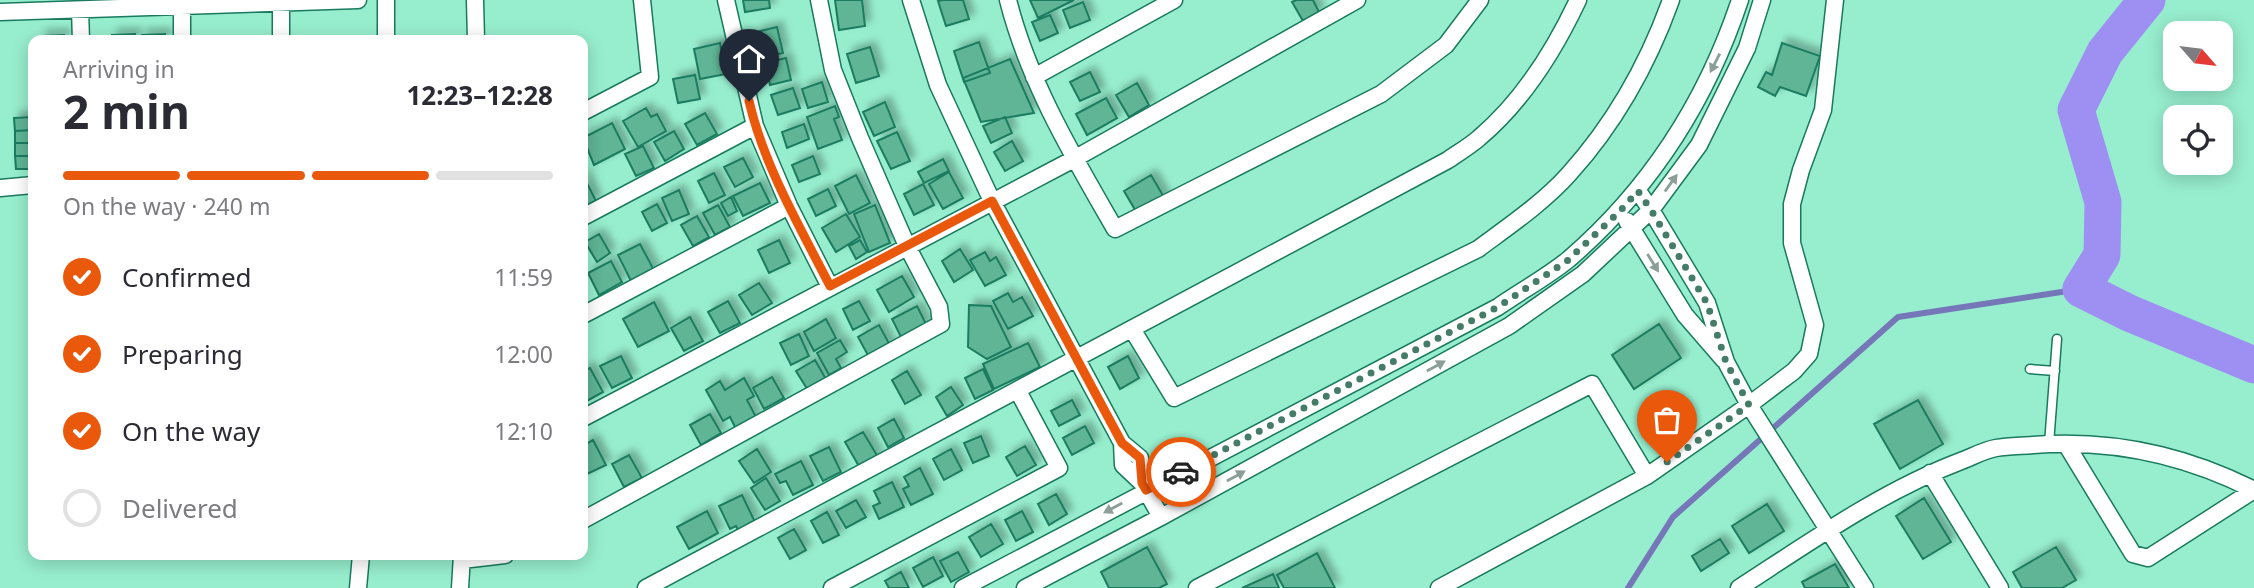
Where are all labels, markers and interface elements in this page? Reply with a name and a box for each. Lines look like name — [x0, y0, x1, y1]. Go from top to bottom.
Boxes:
north arrow — [2163, 21, 2233, 91]
map controls — [2163, 21, 2233, 175]
pin — [719, 29, 779, 101]
icon: home — [730, 40, 768, 78]
text: Arriving in — [63, 53, 175, 85]
one-way arrow — [1709, 53, 1720, 73]
text: 12:23–12:28 — [406, 77, 553, 113]
text: 2 min — [63, 80, 190, 142]
button: locate — [2163, 105, 2233, 175]
one-way arrow — [1664, 174, 1678, 192]
text: On the way · 240 m — [63, 190, 270, 222]
one-way arrow — [1647, 253, 1660, 272]
icon: check — [63, 258, 101, 296]
text: Confirmed — [122, 259, 252, 295]
text: 11:59 — [494, 261, 553, 293]
icon: check — [63, 335, 101, 373]
text: Preparing — [122, 336, 243, 372]
text: 12:00 — [494, 338, 553, 370]
one-way arrow — [1426, 360, 1445, 372]
pin — [1637, 390, 1697, 462]
icon: bag — [1648, 401, 1686, 439]
icon: check — [63, 412, 101, 450]
text: On the way — [122, 413, 260, 449]
text: 12:10 — [494, 415, 553, 447]
courier — [1146, 437, 1216, 507]
icon: car — [1162, 453, 1200, 491]
one-way arrow — [1227, 470, 1246, 482]
text: Delivered — [122, 490, 238, 526]
one-way arrow — [1103, 502, 1123, 514]

